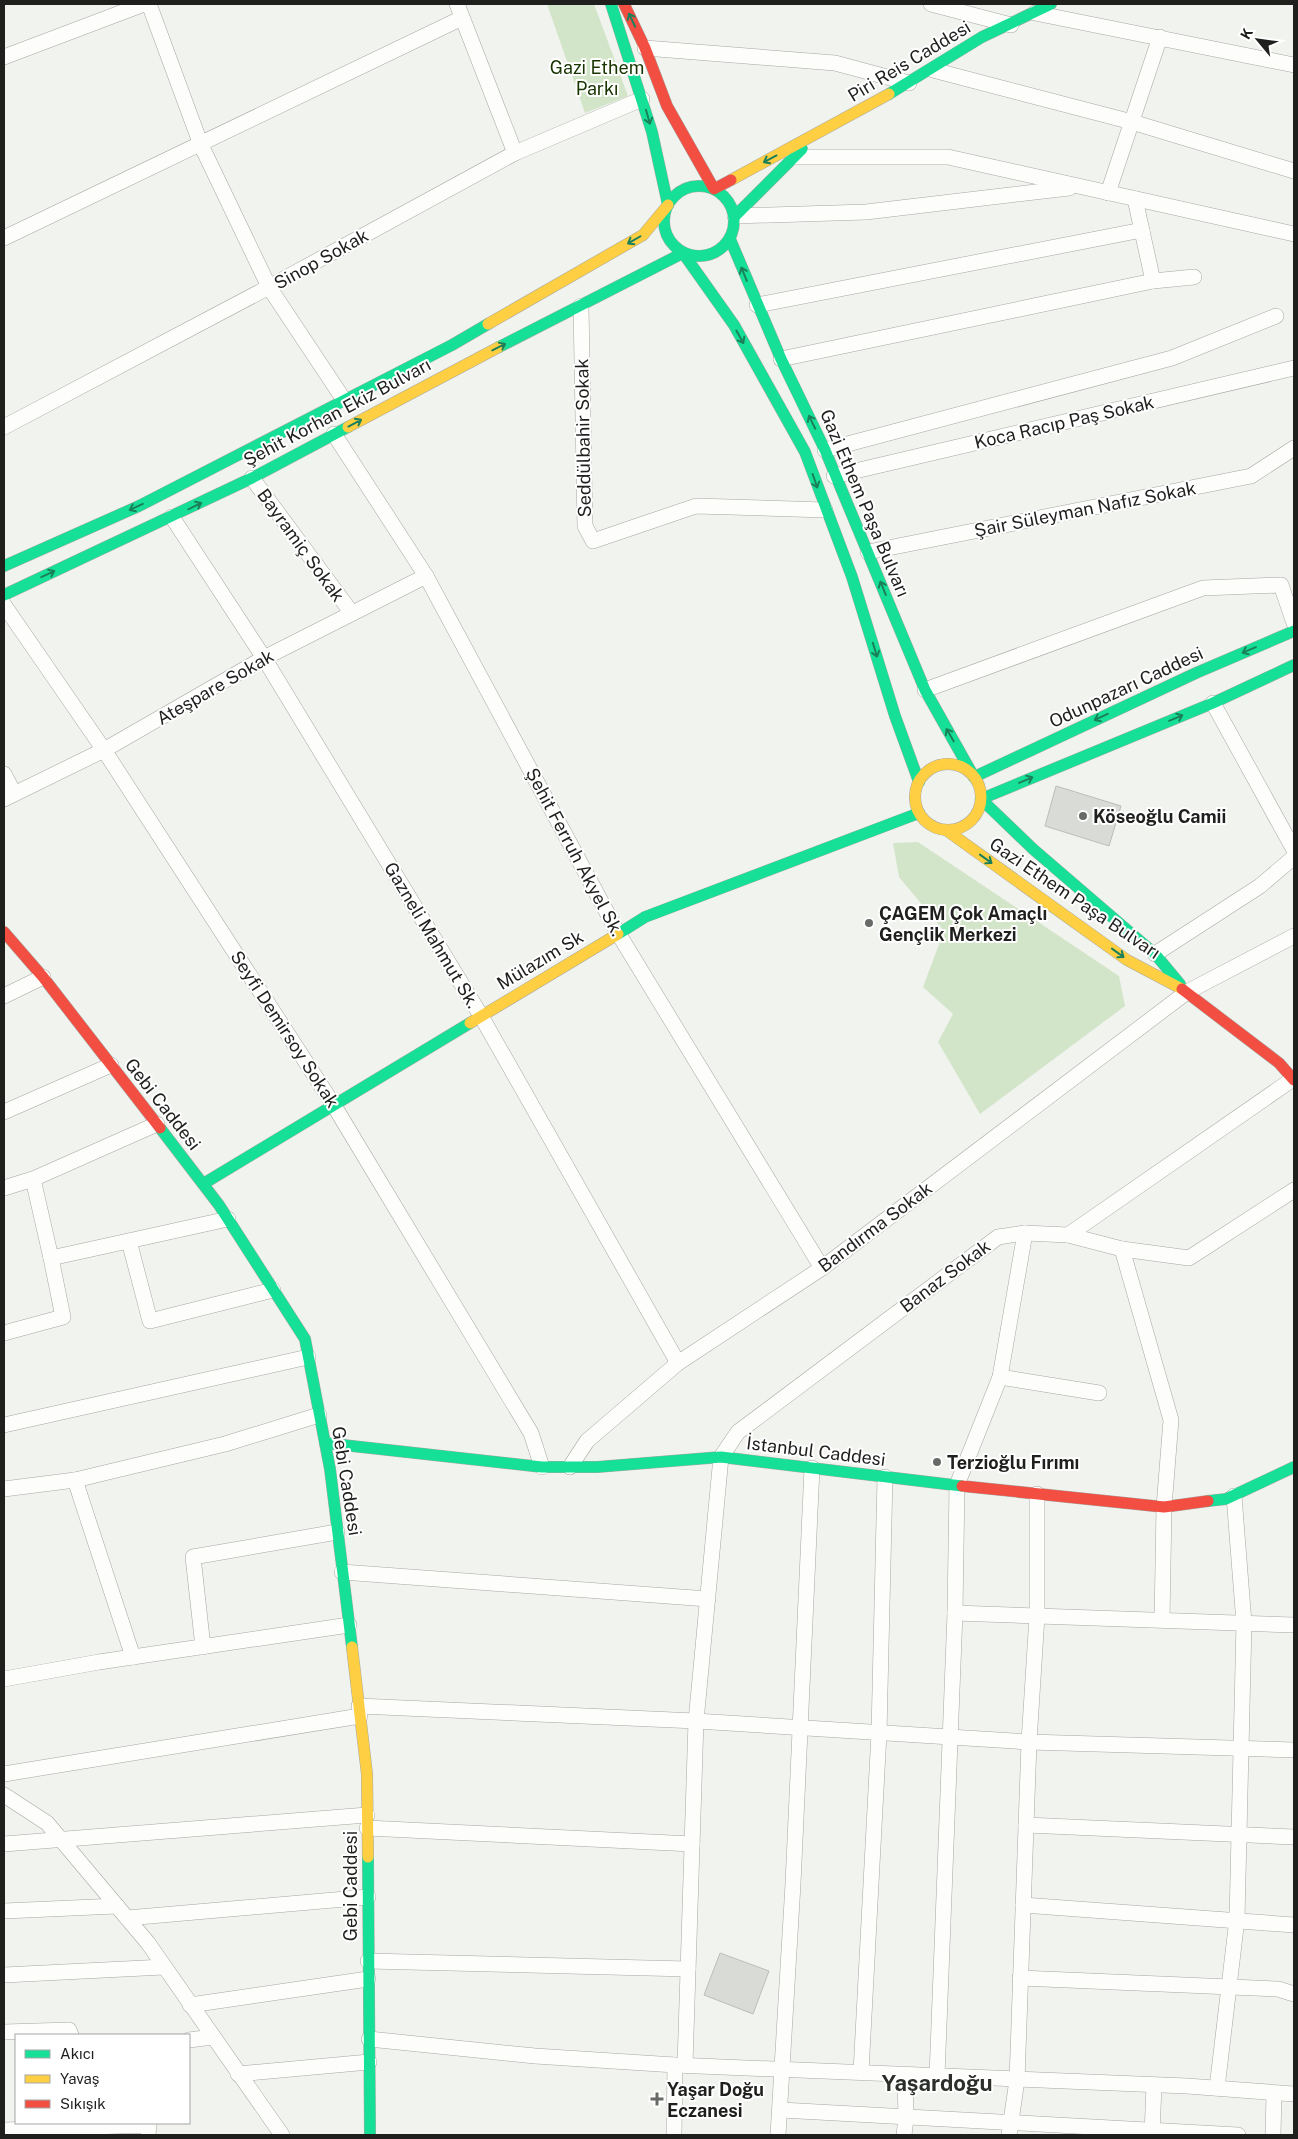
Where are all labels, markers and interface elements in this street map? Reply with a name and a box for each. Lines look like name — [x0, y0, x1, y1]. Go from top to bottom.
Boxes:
one-way arrow — [626, 13, 636, 28]
north arrow — [1233, 15, 1283, 65]
street label: Piri Reis Caddesi — [844, 16, 974, 106]
text: K — [1237, 25, 1256, 42]
park label: Gazi Ethem Parkı — [550, 57, 644, 99]
one-way arrow — [643, 108, 653, 124]
one-way arrow — [763, 155, 778, 164]
street label: Sinop Sokak — [270, 225, 372, 293]
one-way arrow — [627, 236, 642, 245]
one-way arrow — [739, 267, 749, 282]
one-way arrow — [736, 329, 746, 343]
one-way arrow — [491, 342, 506, 351]
street label: Şehit Korhan Ekiz Bulvarı — [240, 354, 434, 470]
street label: Seddülbahir Sokak — [571, 358, 595, 518]
street label: Koca Racıp Paş Sokak — [972, 391, 1156, 453]
street label: Gazi Ethem Paşa Bulvarı — [816, 406, 914, 600]
one-way arrow — [807, 415, 816, 430]
one-way arrow — [347, 418, 362, 427]
one-way arrow — [811, 472, 820, 488]
street label: Şair Süleyman Nafız Sokak — [972, 477, 1198, 541]
street label: Bayramiç Sokak — [253, 485, 349, 605]
one-way arrow — [187, 500, 202, 510]
one-way arrow — [129, 503, 144, 512]
one-way arrow — [40, 569, 55, 579]
one-way arrow — [877, 580, 886, 595]
one-way arrow — [871, 642, 880, 658]
street label: Odunpazarı Caddesi — [1046, 642, 1206, 732]
street label: Ateşpare Sokak — [153, 645, 277, 729]
one-way arrow — [1242, 646, 1257, 656]
one-way arrow — [1094, 713, 1109, 723]
one-way arrow — [1168, 713, 1183, 722]
one-way arrow — [945, 728, 955, 742]
street label: Şehit Ferruh Akyel Sk. — [522, 764, 628, 940]
one-way arrow — [1018, 775, 1033, 785]
place label: Köseoğlu Camii — [1093, 806, 1226, 827]
marker: Köseoğlu Camii — [1077, 810, 1089, 822]
street label: Gazi Ethem Paşa Bulvarı — [986, 833, 1164, 963]
one-way arrow — [979, 853, 992, 864]
street label: Gazneli Mahmut Sk. — [380, 858, 484, 1012]
place label: ÇAGEM Çok Amaçlı Gençlik Merkezi — [879, 903, 1047, 945]
marker: ÇAGEM Çok Amaçlı Gençlik Merkezi — [863, 917, 875, 929]
street label: Mülazım Sk — [493, 926, 587, 994]
street label: Seyfi Demirsoy Sokak — [226, 947, 344, 1111]
one-way arrow — [1111, 948, 1125, 958]
street label: Gebi Caddesi — [121, 1054, 205, 1154]
street label: Bandırma Sokak — [814, 1177, 936, 1277]
street label: Banaz Sokak — [896, 1235, 994, 1317]
street label: Gebi Caddesi — [328, 1425, 366, 1537]
street label: İstanbul Caddesi — [745, 1431, 887, 1470]
place label: Terzioğlu Fırımı — [947, 1452, 1079, 1473]
marker: Terzioğlu Fırımı — [931, 1456, 943, 1468]
street label: Gebi Caddesi — [340, 1831, 361, 1941]
legend — [15, 2034, 190, 2124]
text: Akıcı — [60, 2045, 94, 2062]
text: Yavaş — [60, 2070, 99, 2087]
district label: Yaşardoğu — [881, 2070, 993, 2096]
place label: Yaşar Doğu Eczanesi — [667, 2079, 764, 2121]
marker: Yaşar Doğu Eczanesi — [651, 2093, 663, 2105]
text: Sıkışık — [60, 2095, 106, 2112]

